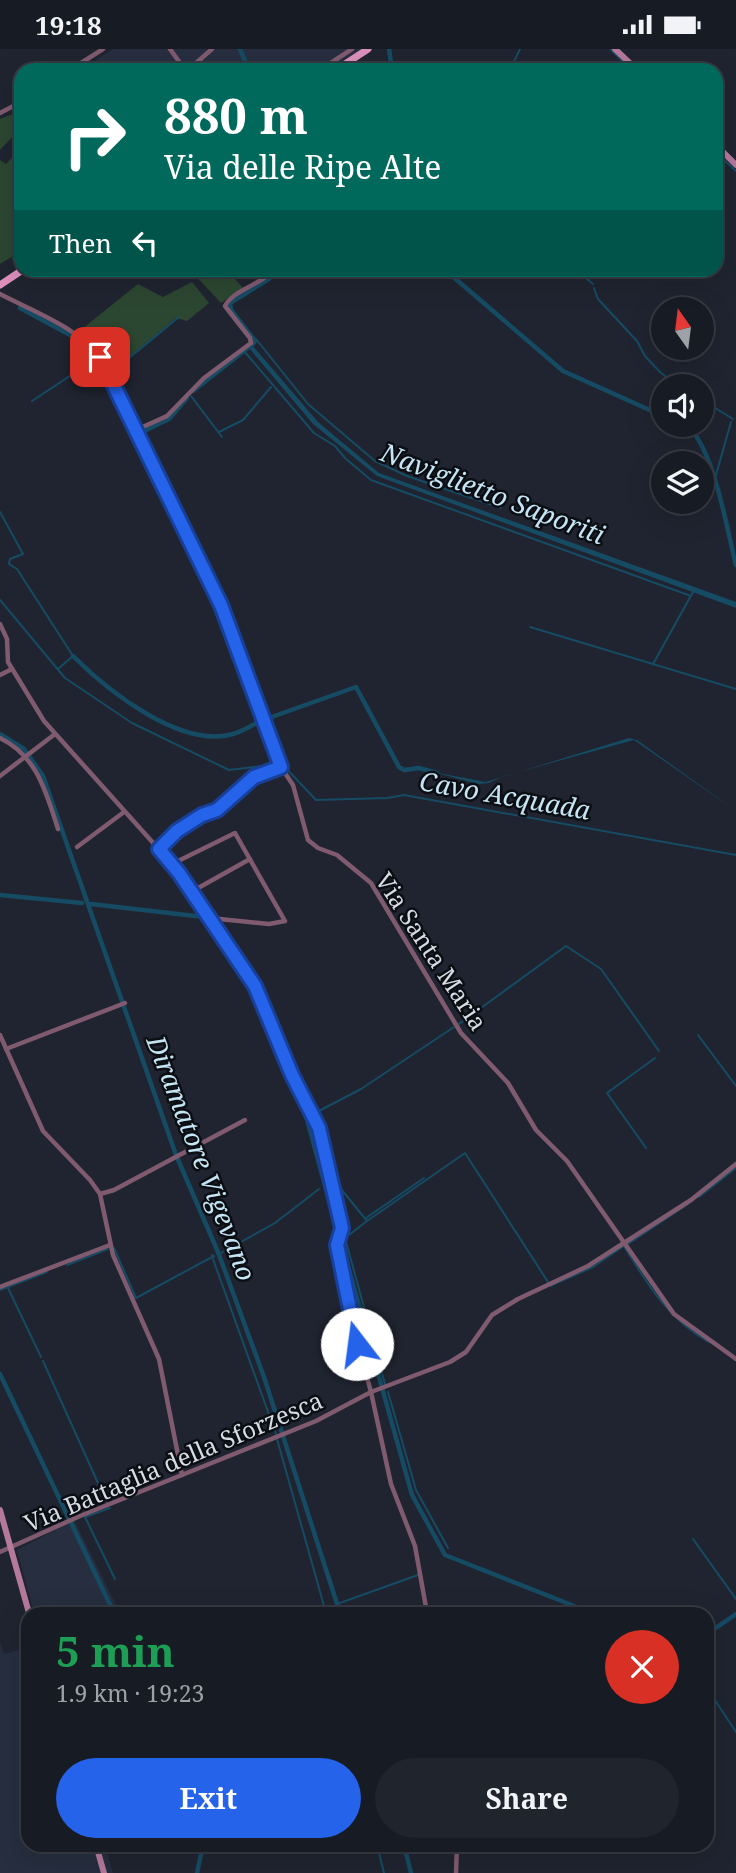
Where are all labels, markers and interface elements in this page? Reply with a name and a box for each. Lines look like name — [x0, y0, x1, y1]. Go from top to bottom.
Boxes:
text: 19:18 — [35, 7, 102, 43]
text: 880 m — [164, 82, 308, 148]
icon: right — [49, 91, 140, 182]
text: Via delle Ripe Alte — [164, 145, 441, 188]
icon: left — [126, 224, 164, 262]
text: Then — [49, 225, 112, 261]
north arrow — [651, 297, 714, 361]
map controls — [651, 297, 714, 514]
pin — [70, 327, 130, 387]
icon: arrive — [81, 338, 119, 376]
button: sound — [651, 374, 714, 437]
water label: Naviglietto Saporiti — [375, 433, 610, 552]
button: layers — [651, 451, 714, 514]
water label: Cavo Acquada — [417, 762, 593, 828]
street label: Via Santa Maria — [368, 866, 496, 1036]
water label: Diramatore Vigevano — [138, 1029, 265, 1286]
position arrow — [320, 1307, 394, 1381]
street label: Via Battaglia della Sforzesca — [19, 1383, 327, 1539]
text: 5 min — [56, 1622, 175, 1679]
button: close — [605, 1630, 679, 1704]
text: 1.9 km · 19:23 — [56, 1677, 204, 1709]
button: Exit — [56, 1758, 361, 1838]
button: Share — [375, 1758, 679, 1838]

